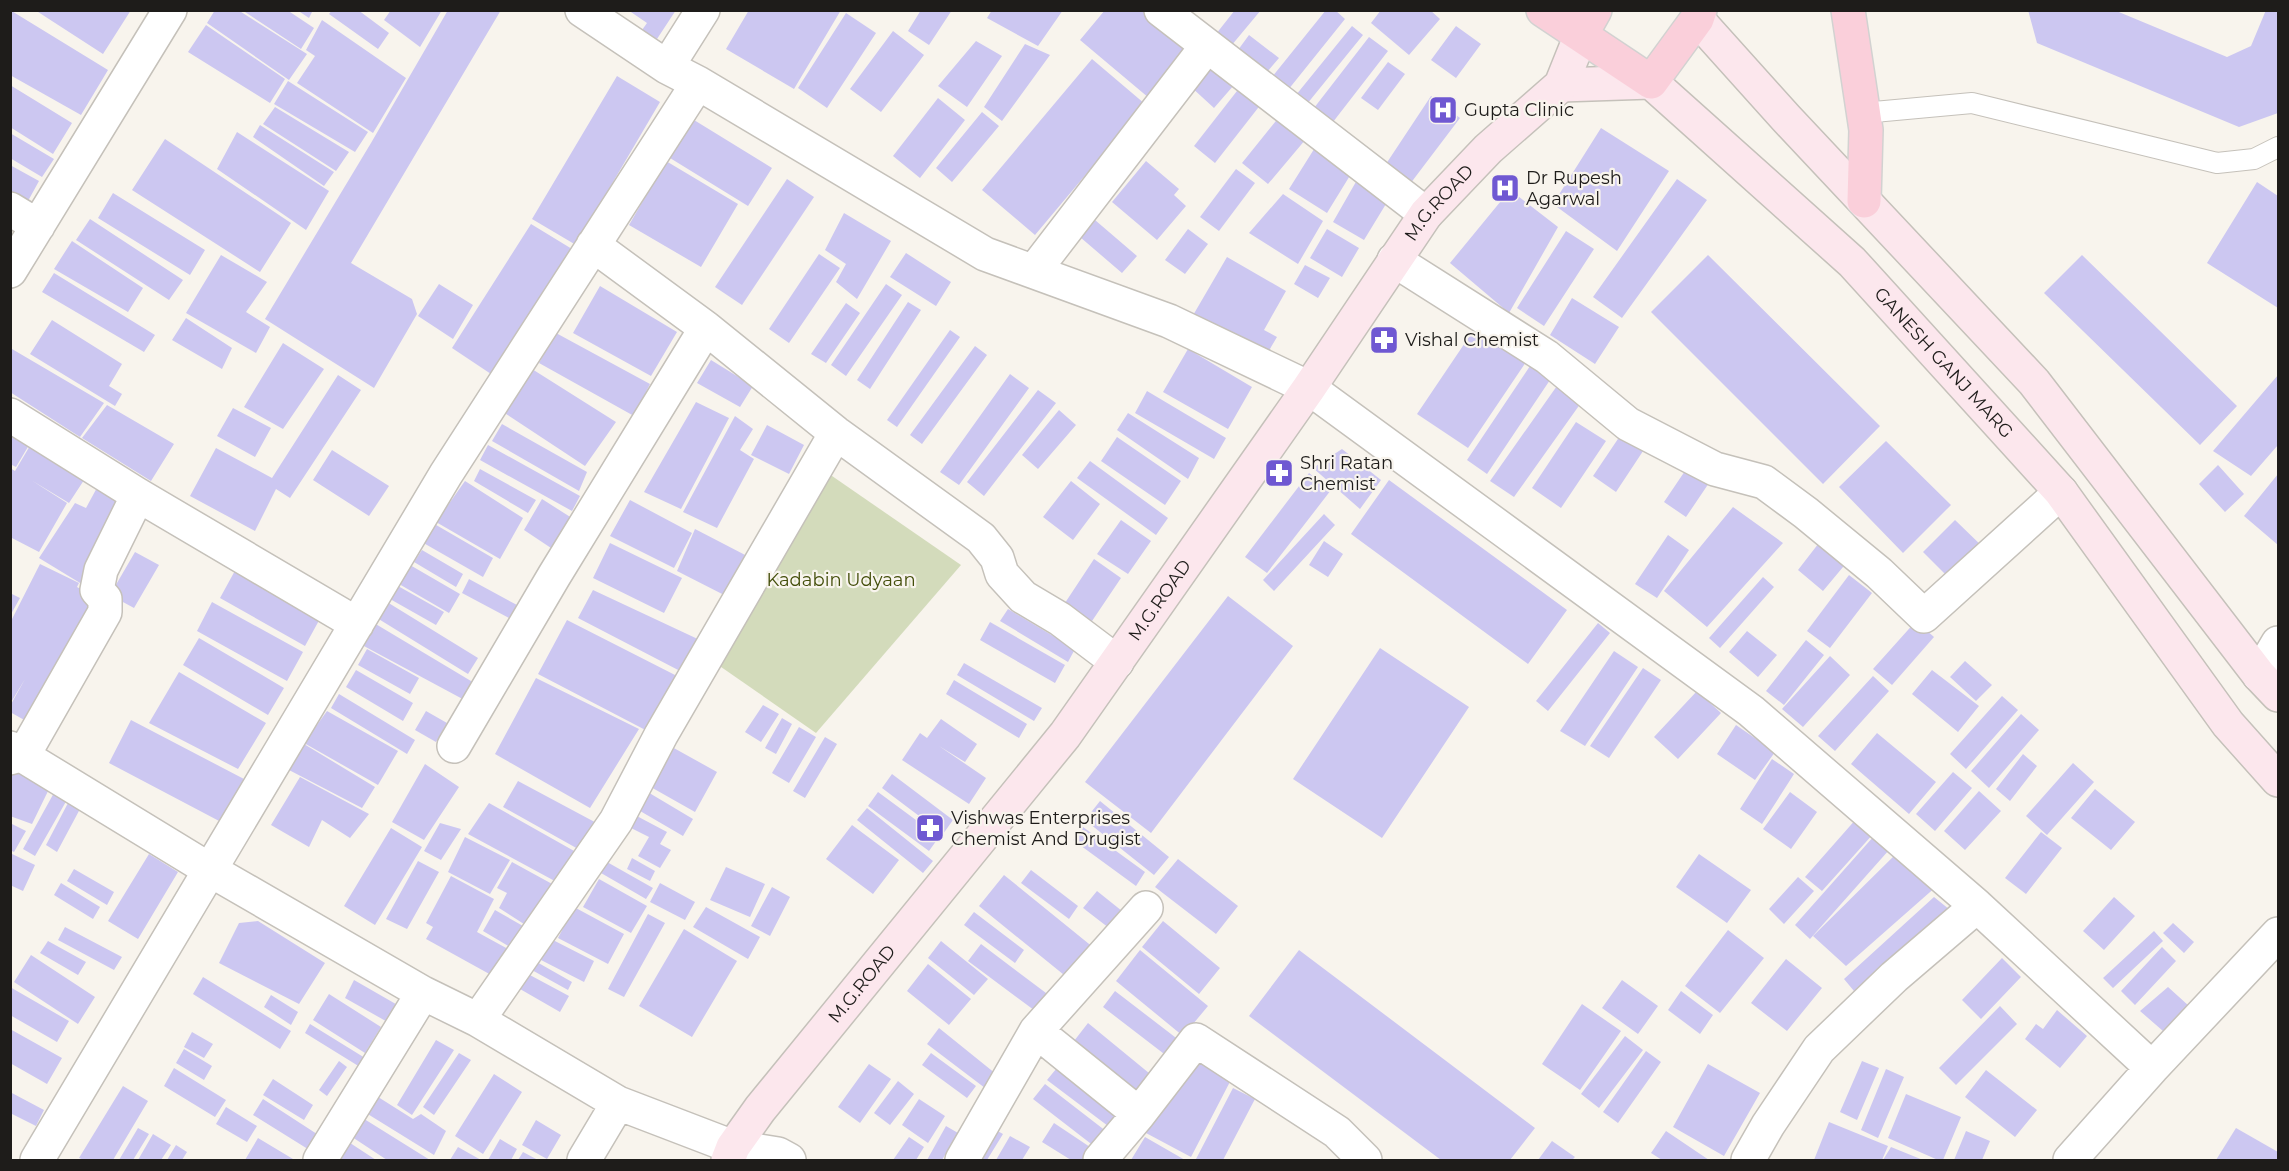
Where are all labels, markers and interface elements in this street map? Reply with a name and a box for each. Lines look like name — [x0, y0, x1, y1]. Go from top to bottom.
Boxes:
hospital icon: Gupta Clinic — [1427, 94, 1459, 126]
place label: Gupta Clinic — [1464, 99, 1574, 121]
street label: M.G.ROAD — [1400, 160, 1478, 245]
place label: Dr Rupesh Agarwal — [1526, 167, 1622, 210]
hospital icon: Dr Rupesh Agarwal — [1489, 172, 1521, 204]
street label: GANESH GANJ MARG — [1869, 283, 2018, 443]
pharmacy icon: Vishal Chemist — [1368, 324, 1400, 356]
place label: Vishal Chemist — [1405, 329, 1539, 351]
place label: Shri Ratan Chemist — [1300, 452, 1393, 495]
pharmacy icon: Shri Ratan Chemist — [1263, 457, 1295, 489]
street label: M.G.ROAD — [1124, 555, 1196, 645]
park label: Kadabin Udyaan — [766, 569, 916, 591]
place label: Vishwas Enterprises Chemist And Drugist — [951, 807, 1141, 850]
pharmacy icon: Vishwas Enterprises Chemist And Drugist — [914, 812, 946, 844]
street label: M.G.ROAD — [824, 940, 900, 1027]

